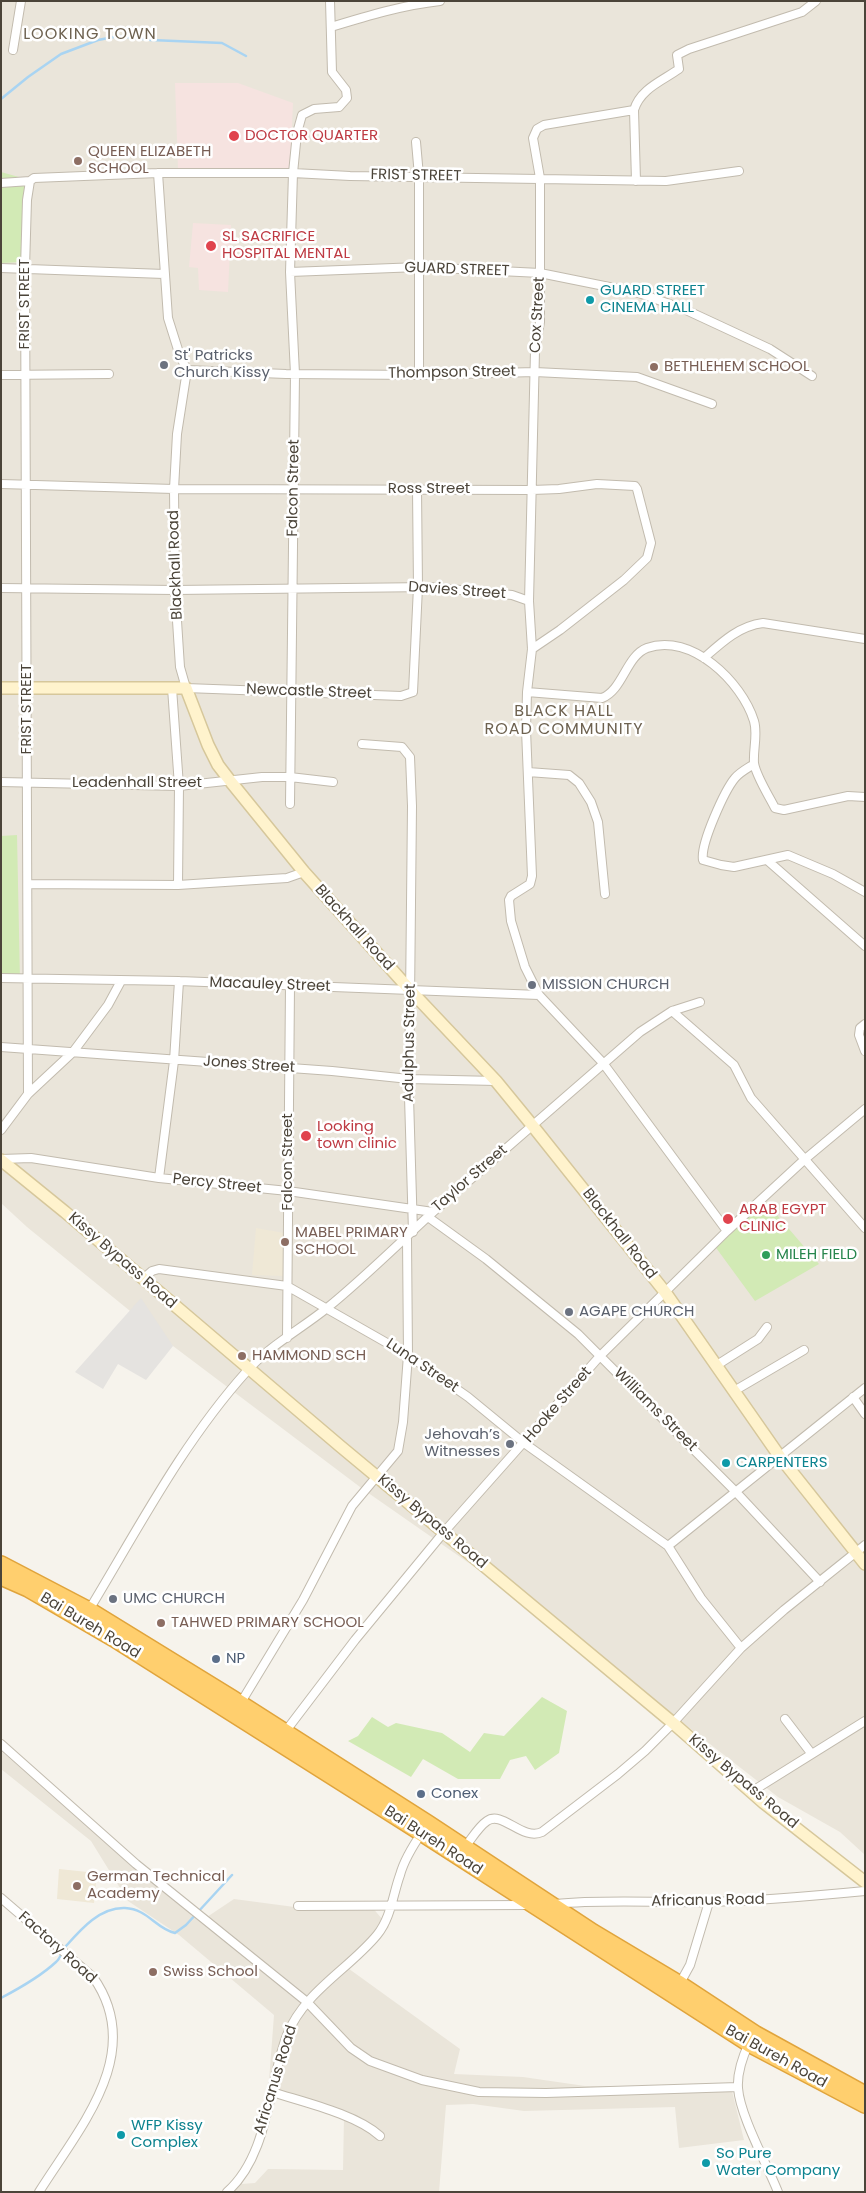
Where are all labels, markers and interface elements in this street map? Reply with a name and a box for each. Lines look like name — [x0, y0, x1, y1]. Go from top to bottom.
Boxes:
district label: LOOKING TOWN — [22, 25, 158, 45]
place label: DOCTOR QUARTER — [245, 127, 378, 145]
marker: DOCTOR QUARTER — [227, 129, 241, 143]
place label: QUEEN ELIZABETH SCHOOL — [88, 143, 211, 178]
marker: QUEEN ELIZABETH SCHOOL — [72, 155, 84, 167]
street label: FRIST STREET — [370, 166, 462, 186]
place label: SL SACRIFICE HOSPITAL MENTAL — [222, 228, 350, 263]
marker: SL SACRIFICE HOSPITAL MENTAL — [204, 239, 218, 253]
street label: FRIST STREET — [16, 259, 34, 349]
street label: GUARD STREET — [404, 259, 510, 281]
street label: Cox Street — [527, 276, 549, 354]
place label: GUARD STREET CINEMA HALL — [600, 282, 705, 317]
marker: GUARD STREET CINEMA HALL — [584, 294, 596, 306]
place label: St' Patricks Church Kissy — [174, 347, 270, 382]
place label: BETHLEHEM SCHOOL — [664, 358, 809, 376]
marker: St' Patricks Church Kissy — [158, 359, 170, 371]
marker: BETHLEHEM SCHOOL — [648, 361, 660, 373]
street label: Thompson Street — [388, 363, 516, 383]
street label: Falcon Street — [284, 439, 304, 537]
street label: Ross Street — [388, 480, 470, 498]
street label: Blackhall Road — [165, 510, 187, 620]
street label: Davies Street — [408, 579, 506, 603]
street label: FRIST STREET — [18, 664, 36, 754]
street label: Newcastle Street — [246, 681, 372, 703]
district label: BLACK HALL ROAD COMMUNITY — [483, 702, 645, 740]
street label: Leadenhall Street — [72, 774, 202, 792]
street label: Blackhall Road — [311, 881, 397, 975]
street label: Macauley Street — [209, 974, 331, 996]
place label: MISSION CHURCH — [542, 976, 669, 994]
marker: MISSION CHURCH — [526, 979, 538, 991]
street label: Adulphus Street — [400, 984, 420, 1102]
street label: Jones Street — [202, 1053, 296, 1077]
street label: Falcon Street — [279, 1113, 297, 1211]
place label: Looking town clinic — [317, 1118, 397, 1153]
marker: Looking town clinic — [299, 1129, 313, 1143]
street label: Taylor Street — [429, 1142, 511, 1216]
street label: Percy Street — [172, 1170, 262, 1198]
street label: Blackhall Road — [578, 1185, 660, 1283]
place label: ARAB EGYPT CLINIC — [739, 1201, 826, 1236]
street label: Kissy Bypass Road — [64, 1209, 180, 1313]
marker: ARAB EGYPT CLINIC — [721, 1212, 735, 1226]
place label: MABEL PRIMARY SCHOOL — [295, 1224, 408, 1259]
marker: MABEL PRIMARY SCHOOL — [279, 1236, 291, 1248]
place label: MILEH FIELD — [776, 1246, 857, 1264]
marker: MILEH FIELD — [760, 1249, 772, 1261]
place label: AGAPE CHURCH — [579, 1303, 694, 1321]
marker: AGAPE CHURCH — [563, 1306, 575, 1318]
street label: Luna Street — [382, 1335, 462, 1397]
place label: HAMMOND SCH — [252, 1347, 366, 1365]
marker: HAMMOND SCH — [236, 1350, 248, 1362]
street label: Hooke Street — [520, 1363, 596, 1447]
street label: Williams Street — [609, 1364, 701, 1456]
place label: Jehovah’s Witnesses — [424, 1426, 500, 1461]
marker: Jehovah’s Witnesses — [504, 1438, 516, 1450]
place label: CARPENTERS — [736, 1454, 827, 1472]
marker: CARPENTERS — [720, 1457, 732, 1469]
street label: Kissy Bypass Road — [374, 1471, 490, 1573]
street label: Bai Bureh Road — [37, 1589, 143, 1663]
place label: UMC CHURCH — [123, 1590, 225, 1608]
marker: UMC CHURCH — [107, 1593, 119, 1605]
place label: TAHWED PRIMARY SCHOOL — [171, 1614, 364, 1632]
marker: TAHWED PRIMARY SCHOOL — [155, 1617, 167, 1629]
place label: NP — [226, 1650, 245, 1668]
marker: NP — [210, 1653, 222, 1665]
street label: Kissy Bypass Road — [685, 1731, 801, 1833]
place label: Conex — [431, 1785, 478, 1803]
marker: Conex — [415, 1788, 427, 1800]
street label: Bai Bureh Road — [381, 1803, 485, 1879]
place label: German Technical Academy — [87, 1868, 225, 1903]
marker: German Technical Academy — [71, 1880, 83, 1892]
street label: Africanus Road — [651, 1891, 765, 1911]
street label: Factory Road — [14, 1908, 100, 1988]
place label: Swiss School — [163, 1963, 258, 1981]
marker: Swiss School — [147, 1966, 159, 1978]
street label: Bai Bureh Road — [722, 2022, 830, 2092]
street label: Africanus Road — [251, 2023, 301, 2137]
place label: WFP Kissy Complex — [131, 2117, 203, 2152]
marker: WFP Kissy Complex — [115, 2129, 127, 2141]
place label: So Pure Water Company — [716, 2145, 840, 2180]
marker: So Pure Water Company — [700, 2157, 712, 2169]

